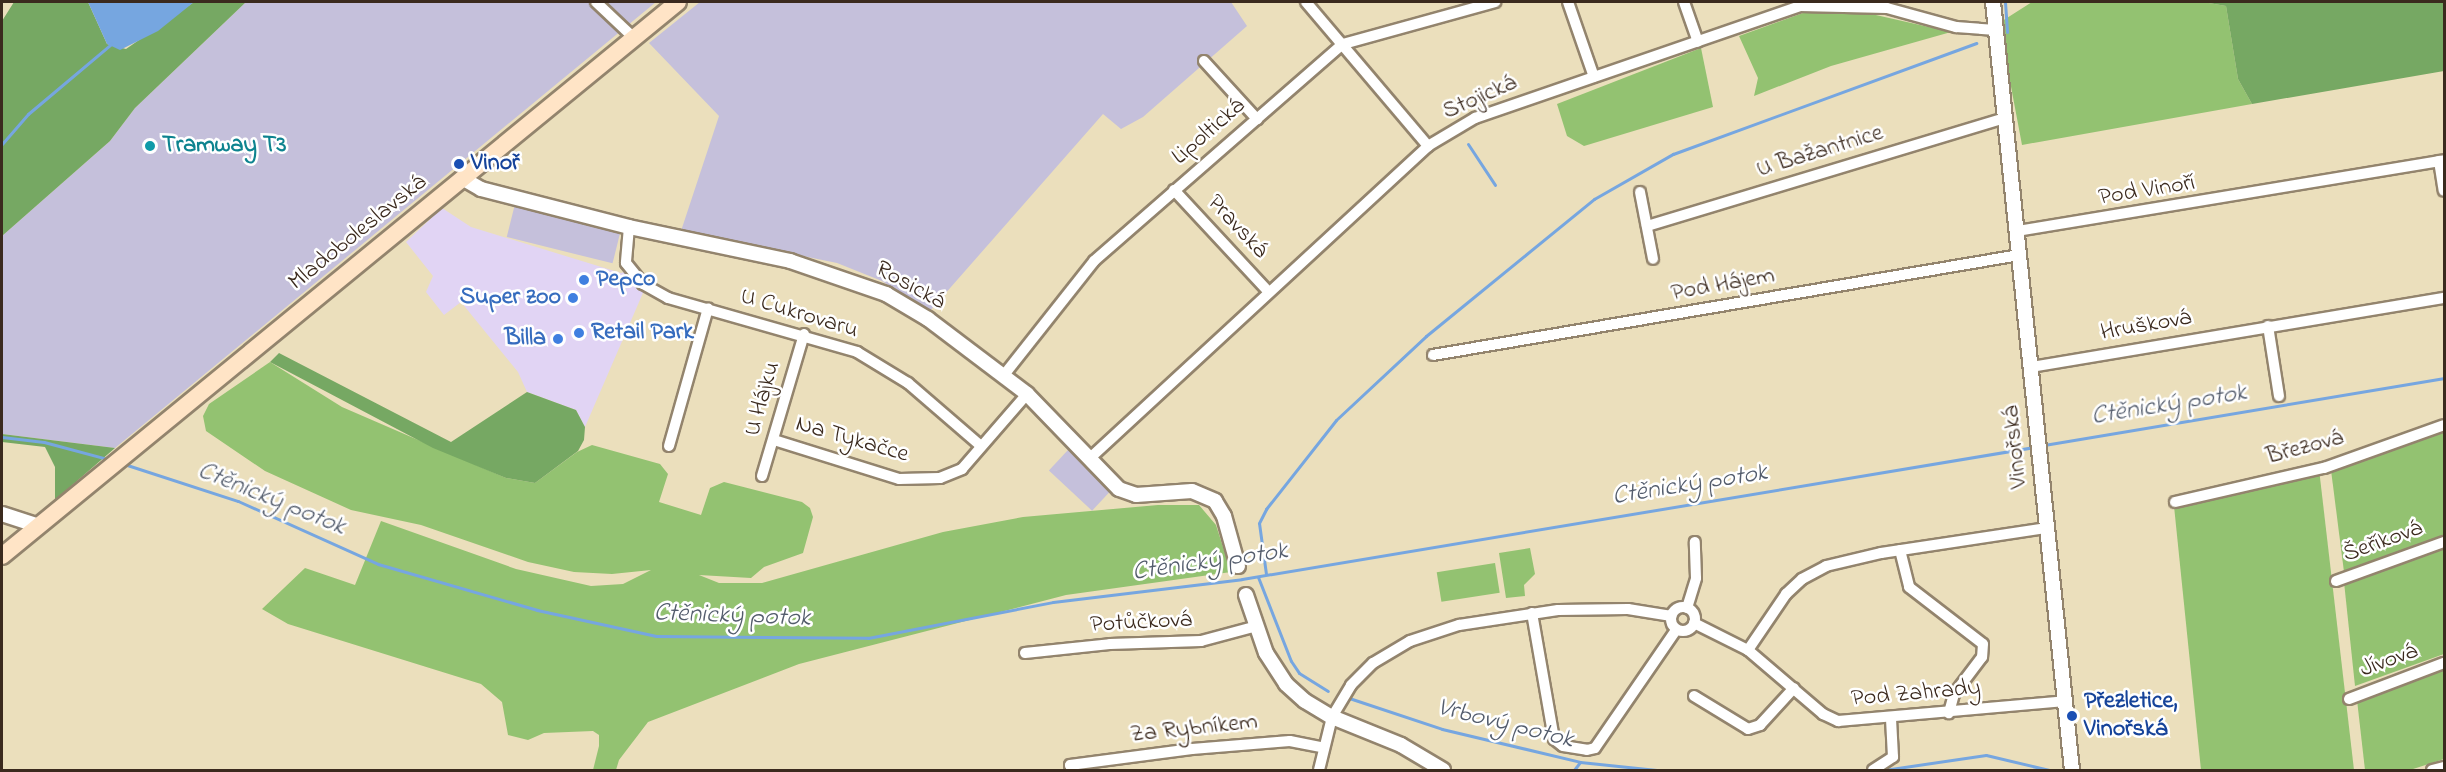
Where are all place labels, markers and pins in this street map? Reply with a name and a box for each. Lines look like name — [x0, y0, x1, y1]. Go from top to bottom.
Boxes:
place label: Tramway T3 — [162, 132, 286, 160]
marker: Tramway T3 — [143, 139, 157, 153]
place label: Vinoř — [471, 150, 520, 178]
marker: Vinoř — [452, 157, 466, 171]
place label: Pepco — [596, 266, 655, 294]
marker: Pepco — [577, 273, 591, 287]
place label: Super zoo — [460, 284, 561, 312]
marker: Super zoo — [566, 291, 580, 305]
place label: Retail Park — [591, 319, 694, 347]
place label: Billa — [505, 325, 546, 353]
marker: Retail Park — [572, 326, 586, 340]
marker: Billa — [551, 332, 565, 346]
place label: Přezletice, Vinořská — [2084, 688, 2177, 744]
marker: Přezletice, Vinořská — [2065, 709, 2079, 723]

